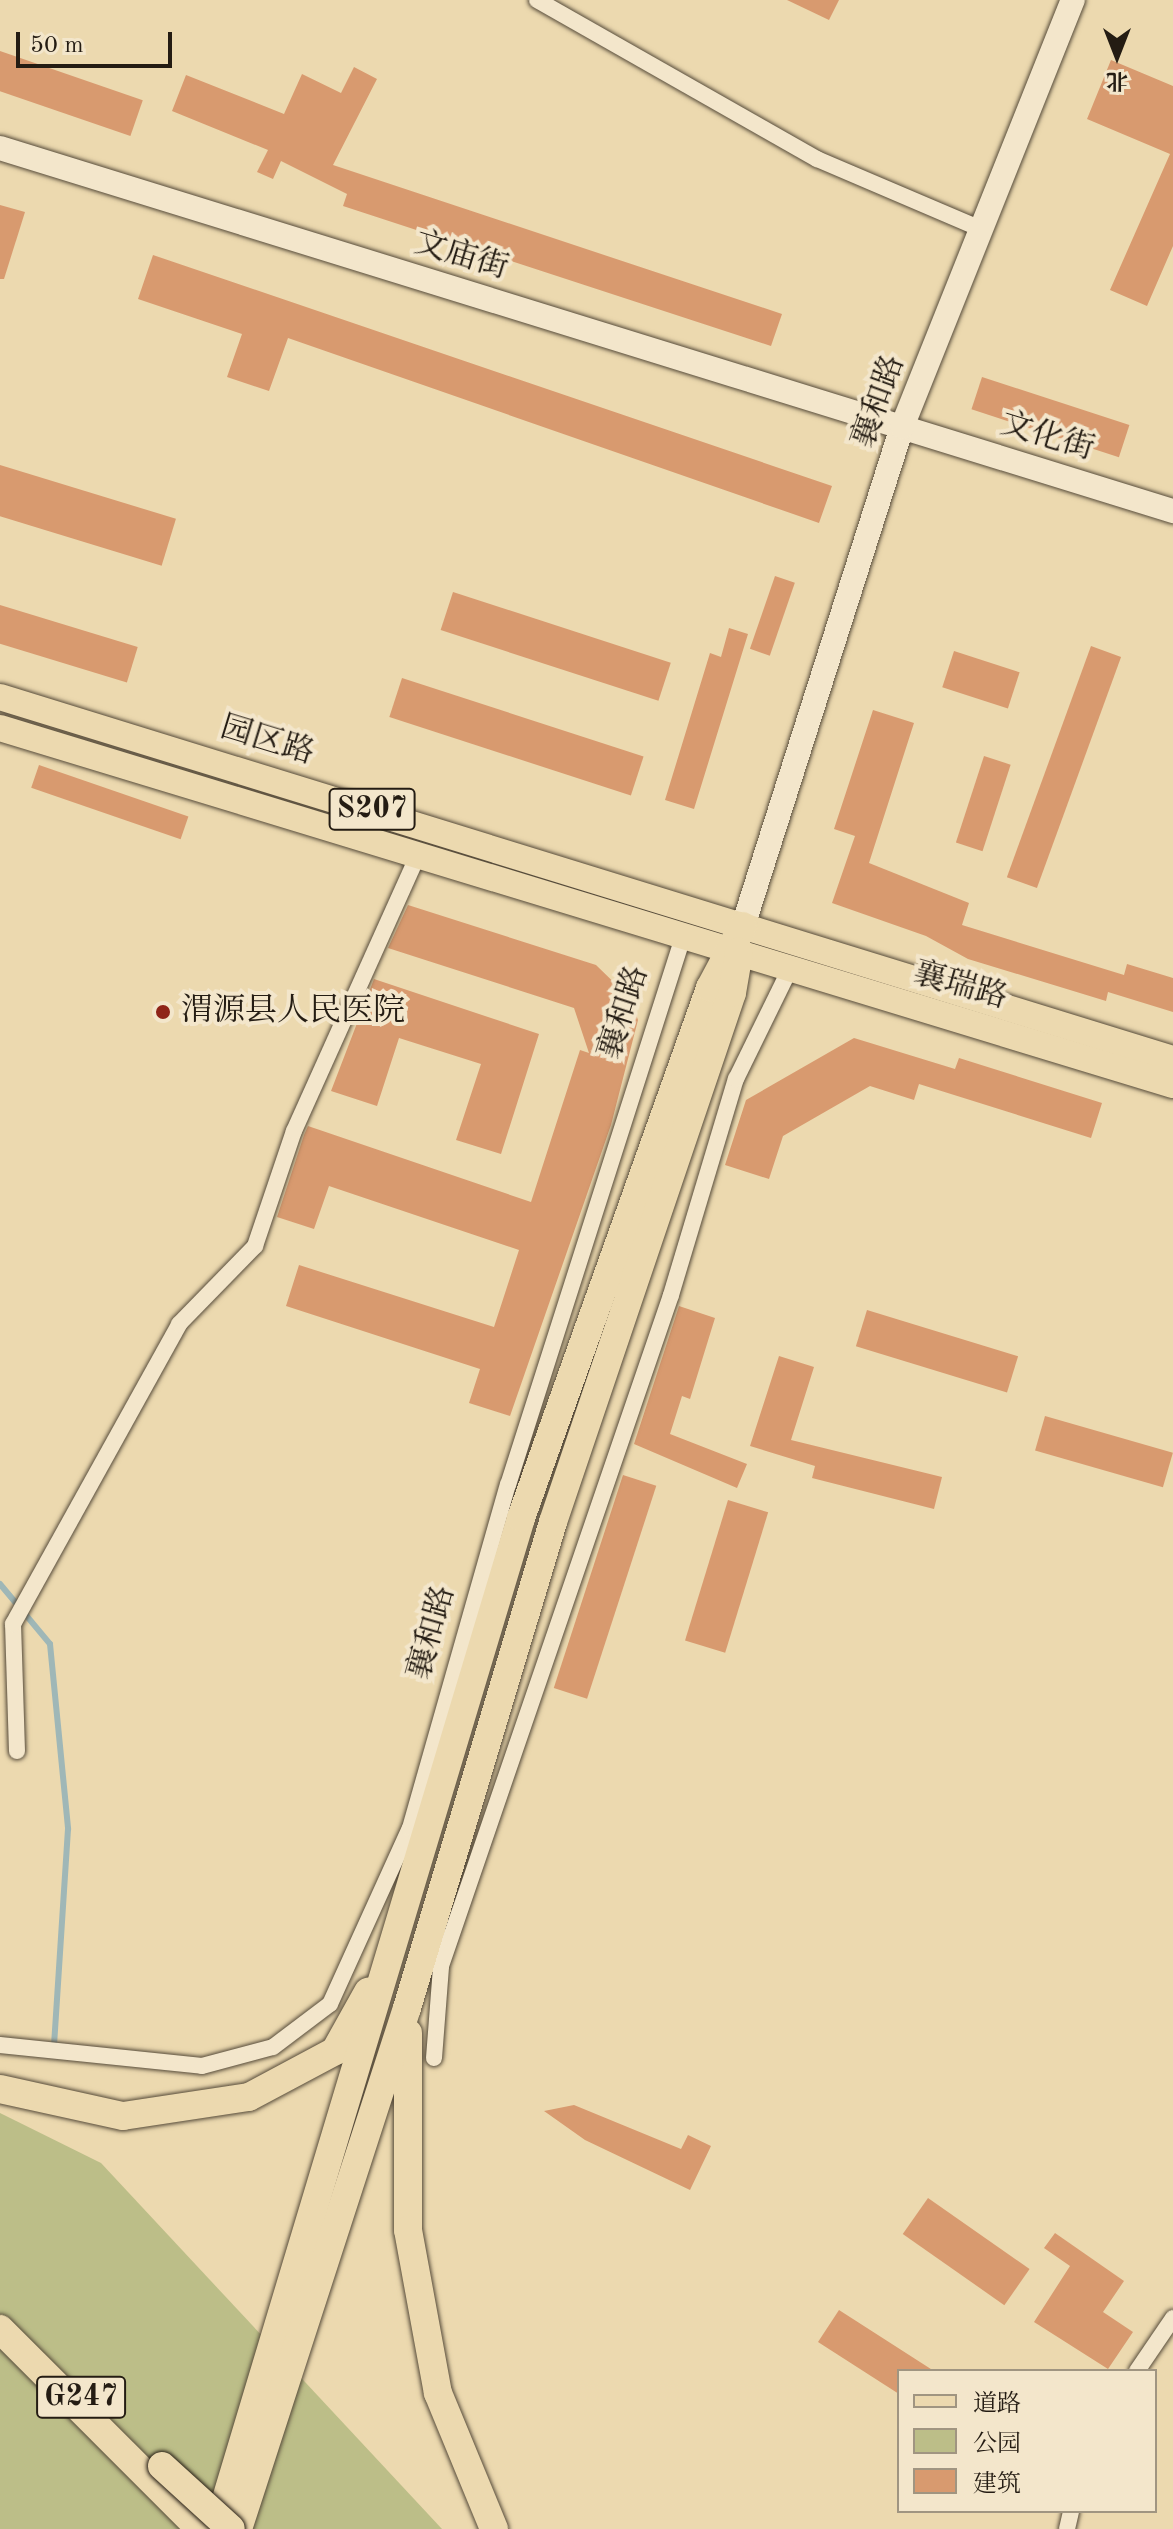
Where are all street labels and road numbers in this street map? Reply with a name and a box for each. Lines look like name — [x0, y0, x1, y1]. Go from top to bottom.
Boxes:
street label: 文庙街 — [409, 225, 513, 289]
street label: 襄和路 — [846, 350, 914, 454]
street label: 文化街 — [995, 406, 1099, 470]
street label: 园区路 — [215, 710, 319, 774]
road number: S207 — [328, 783, 416, 835]
street label: 襄瑞路 — [909, 955, 1011, 1019]
street label: 襄和路 — [592, 961, 658, 1065]
street label: 襄和路 — [401, 1582, 465, 1684]
road number: G247 — [35, 2371, 127, 2423]

